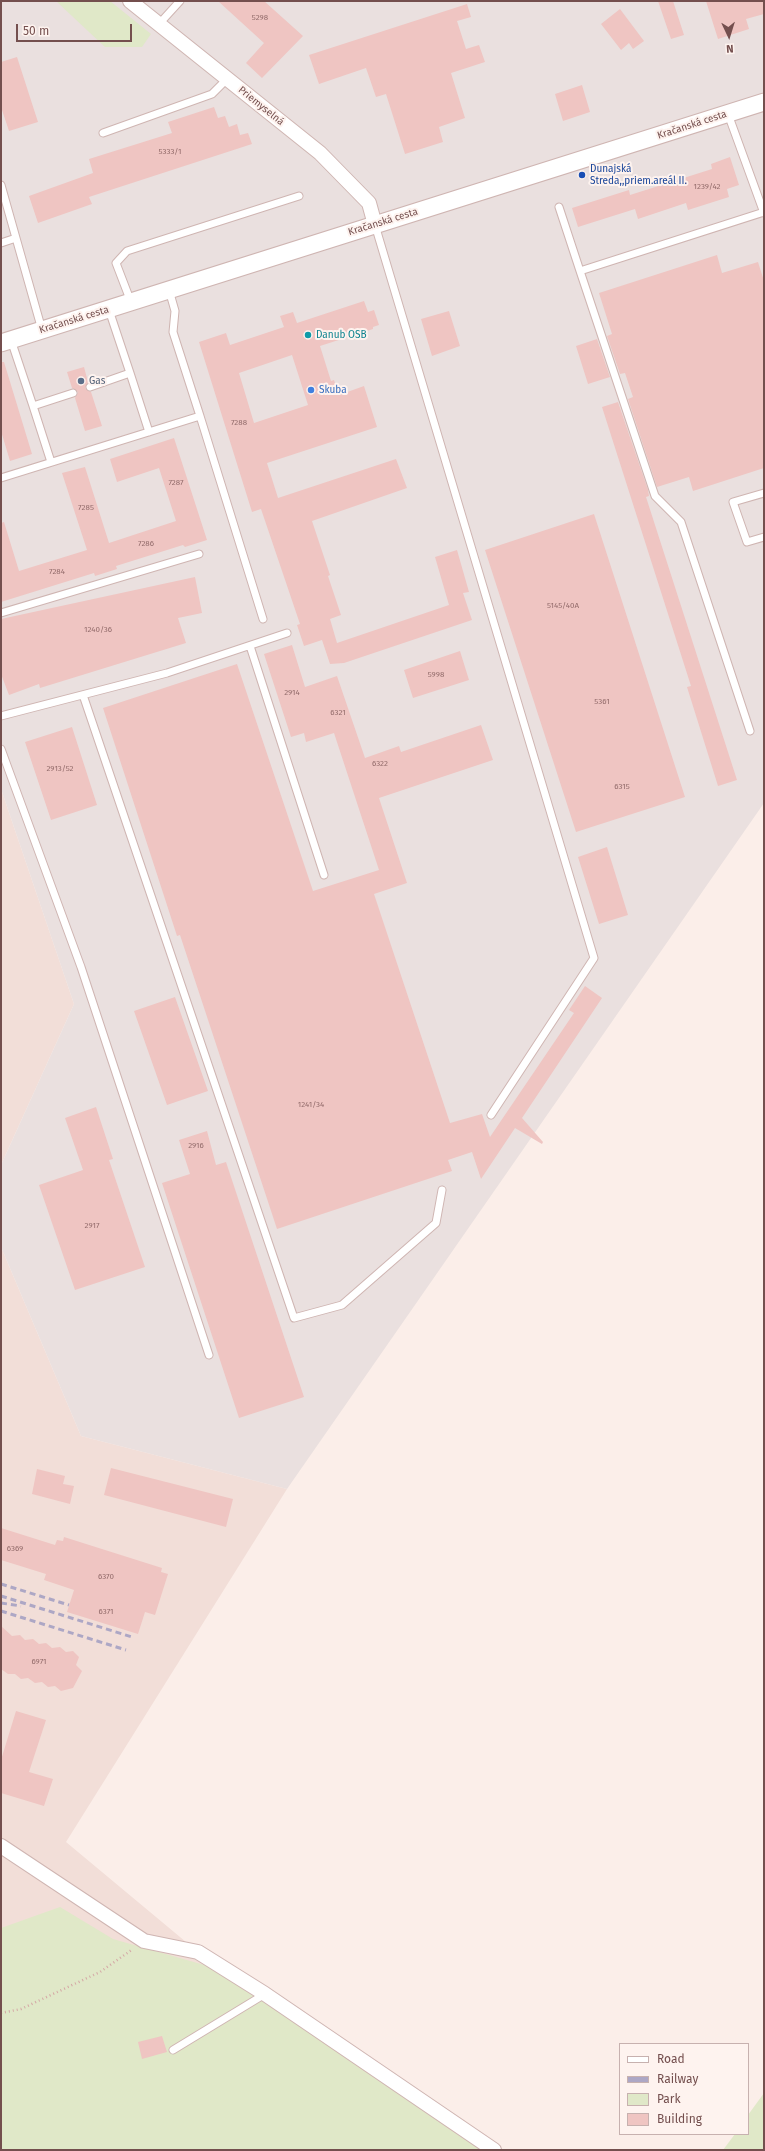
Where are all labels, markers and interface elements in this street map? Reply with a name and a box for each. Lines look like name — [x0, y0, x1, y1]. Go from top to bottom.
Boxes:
house number: 5298 — [252, 13, 268, 23]
scale bar — [18, 16, 134, 42]
north arrow — [709, 16, 749, 56]
text: 50 m — [23, 24, 49, 38]
text: N — [726, 42, 734, 55]
street label: Priemyselná — [236, 84, 286, 128]
street label: Kračanská cesta — [656, 108, 728, 142]
house number: 5333/1 — [159, 147, 181, 157]
place label: Dunajská Streda,,priem.areál II. — [590, 163, 687, 186]
marker: Dunajská Streda,,priem.areál II. — [577, 170, 587, 180]
house number: 1239/42 — [694, 182, 720, 192]
street label: Kračanská cesta — [347, 206, 419, 238]
street label: Kračanská cesta — [38, 304, 110, 336]
place label: Danub OSB — [316, 329, 366, 341]
marker: Danub OSB — [303, 330, 313, 340]
place label: Gas — [89, 375, 105, 387]
marker: Gas — [76, 376, 86, 386]
place label: Skuba — [319, 384, 347, 396]
marker: Skuba — [306, 385, 316, 395]
house number: 7288 — [231, 418, 247, 428]
house number: 7287 — [168, 478, 184, 488]
house number: 7285 — [78, 503, 94, 513]
house number: 7286 — [138, 539, 154, 549]
house number: 7284 — [49, 567, 65, 577]
house number: 5145/40A — [547, 601, 579, 611]
house number: 1240/36 — [84, 625, 112, 635]
house number: 5998 — [428, 670, 444, 680]
house number: 2914 — [284, 688, 300, 698]
house number: 5361 — [594, 697, 610, 707]
house number: 6321 — [330, 708, 346, 718]
house number: 6322 — [372, 759, 388, 769]
house number: 2913/52 — [46, 764, 74, 774]
house number: 6315 — [614, 782, 630, 792]
house number: 1241/34 — [298, 1100, 324, 1110]
house number: 2916 — [188, 1141, 204, 1151]
house number: 2917 — [85, 1221, 99, 1231]
house number: 6369 — [7, 1544, 23, 1554]
house number: 6370 — [98, 1572, 114, 1582]
house number: 6371 — [98, 1607, 114, 1617]
house number: 6971 — [31, 1657, 47, 1667]
legend — [619, 2043, 749, 2135]
text: Road — [657, 2052, 685, 2066]
text: Railway — [657, 2072, 698, 2086]
text: Park — [657, 2092, 681, 2106]
text: Building — [657, 2112, 702, 2126]

